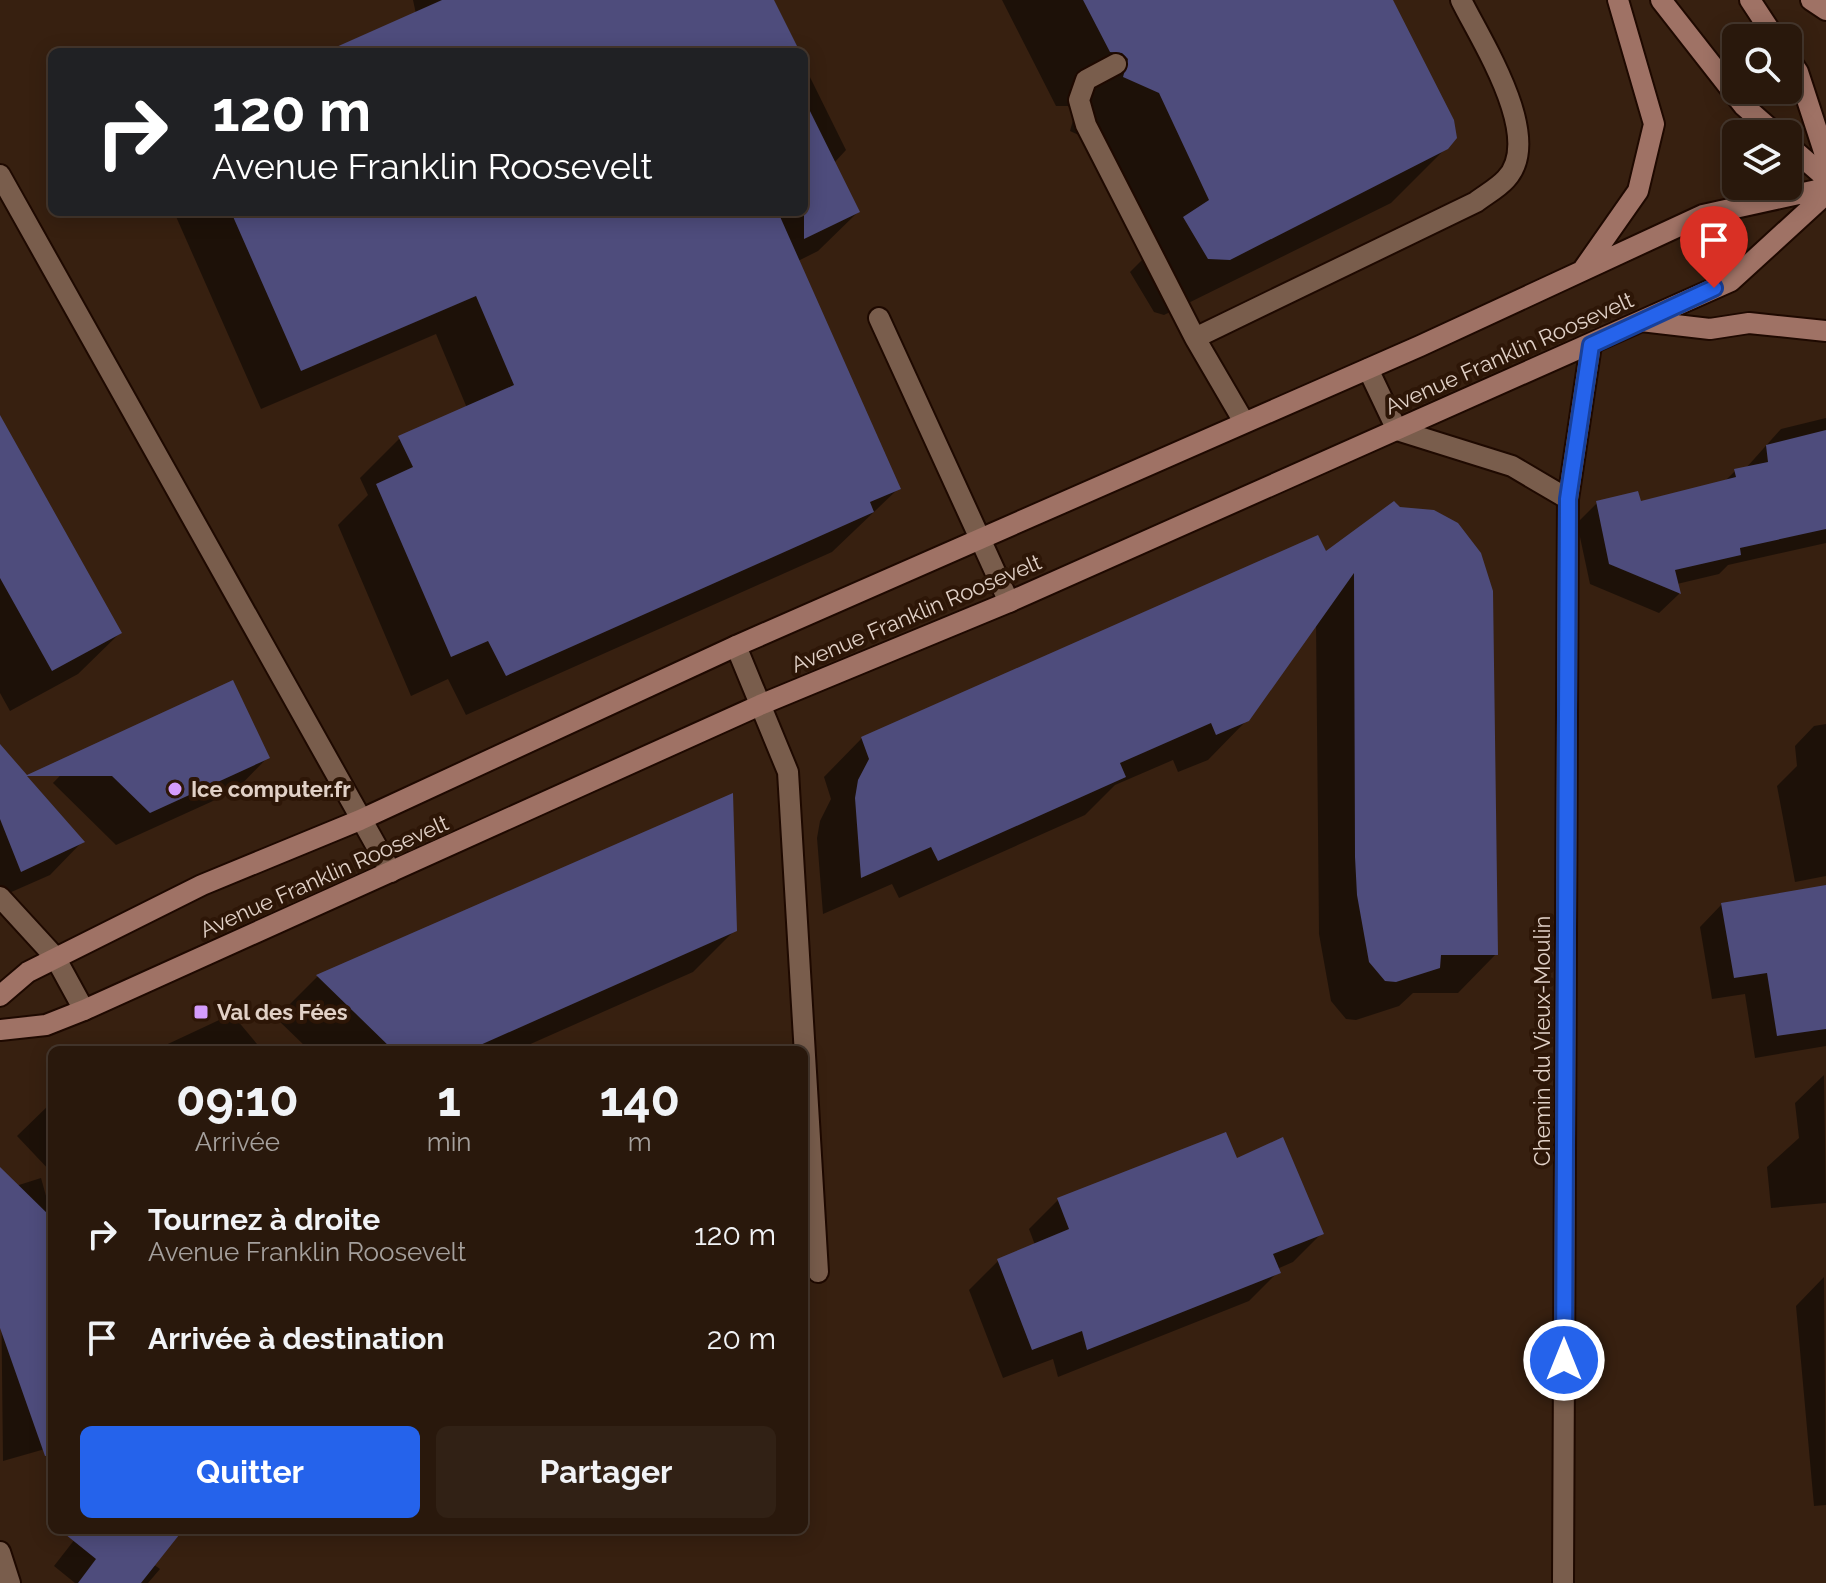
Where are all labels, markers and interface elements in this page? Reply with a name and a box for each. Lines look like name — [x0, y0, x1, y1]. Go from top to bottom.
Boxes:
map controls — [1722, 24, 1802, 200]
button: search — [1722, 24, 1802, 104]
text: 120 m — [212, 78, 371, 144]
icon: right — [80, 80, 184, 184]
button: layers — [1722, 120, 1802, 200]
text: Avenue Franklin Roosevelt — [212, 145, 653, 187]
pin — [1680, 206, 1748, 288]
icon: arrive — [1692, 218, 1736, 262]
street label: Avenue Franklin Roosevelt — [1381, 286, 1638, 420]
street label: Avenue Franklin Roosevelt — [787, 548, 1046, 678]
place label: Ice computer.fr — [191, 776, 351, 802]
marker: Ice computer.fr — [166, 780, 184, 798]
street label: Avenue Franklin Roosevelt — [196, 809, 453, 943]
street label: Chemin du Vieux-Moulin — [1529, 916, 1555, 1166]
place label: Val des Fées — [217, 999, 348, 1025]
marker: Val des Fées — [192, 1003, 210, 1021]
text: 09:10 — [176, 1071, 299, 1127]
text: 1 — [437, 1071, 461, 1127]
text: 140 — [599, 1071, 680, 1127]
text: Arrivée — [195, 1127, 280, 1157]
text: min — [427, 1127, 471, 1157]
text: m — [628, 1127, 652, 1157]
text: Tournez à droite — [148, 1202, 380, 1237]
icon: right — [80, 1212, 124, 1256]
text: 120 m — [694, 1217, 776, 1252]
text: Avenue Franklin Roosevelt — [148, 1237, 466, 1267]
icon: arrive — [80, 1316, 124, 1360]
position arrow — [1522, 1318, 1606, 1402]
text: Arrivée à destination — [148, 1321, 444, 1356]
text: 20 m — [707, 1321, 776, 1356]
button: Quitter — [80, 1426, 420, 1518]
button: Partager — [436, 1426, 776, 1518]

